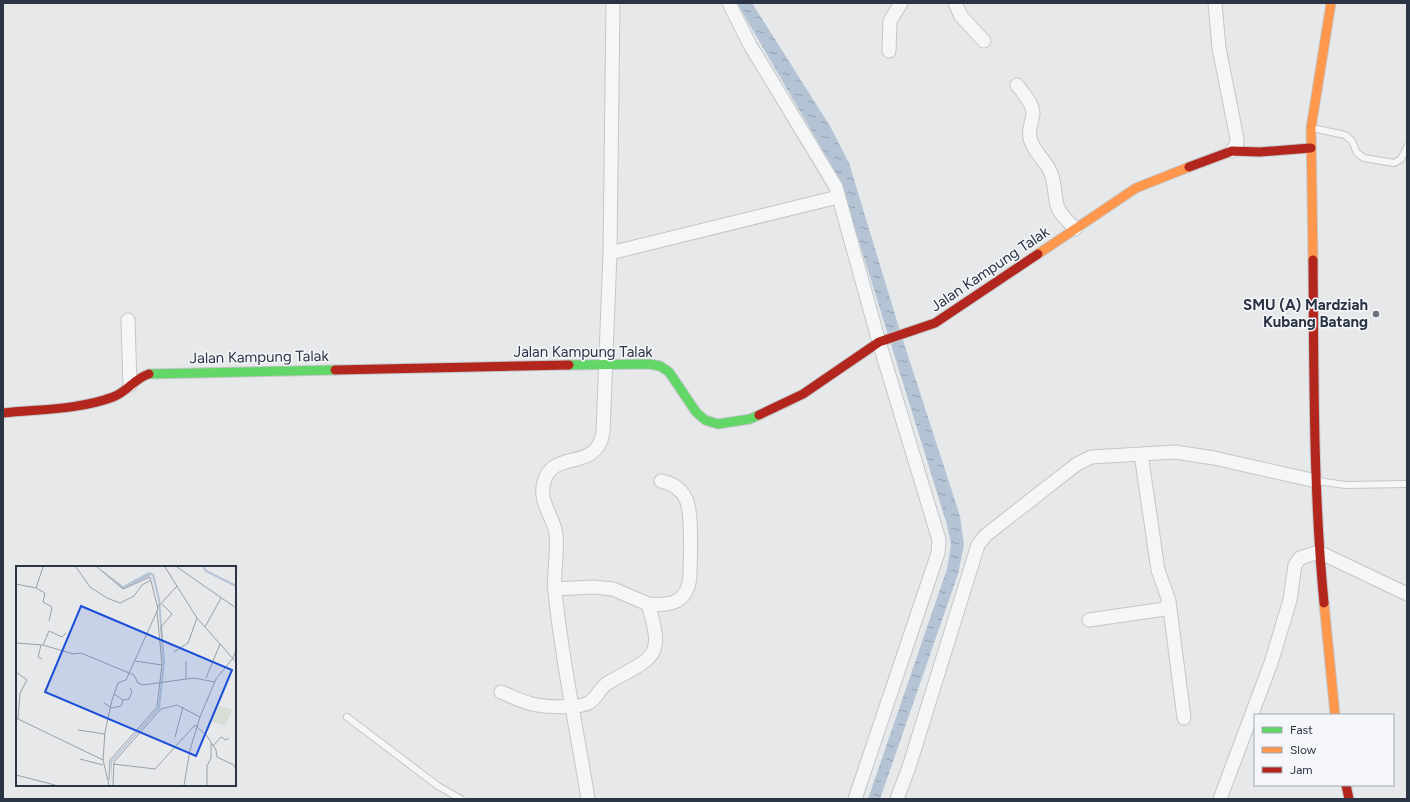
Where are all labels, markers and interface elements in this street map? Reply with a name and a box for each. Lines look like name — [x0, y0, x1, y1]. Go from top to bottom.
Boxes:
street label: Jalan Kampung Talak — [927, 222, 1053, 315]
place label: SMU (A) Mardziah Kubang Batang — [1243, 296, 1368, 331]
marker: SMU (A) Mardziah Kubang Batang — [1371, 309, 1381, 319]
street label: Jalan Kampung Talak — [513, 343, 653, 361]
street label: Jalan Kampung Talak — [189, 347, 329, 367]
inset map — [16, 566, 236, 786]
legend — [1254, 714, 1394, 786]
text: Fast — [1290, 723, 1313, 737]
text: Slow — [1290, 743, 1317, 757]
text: Jam — [1290, 763, 1313, 777]

